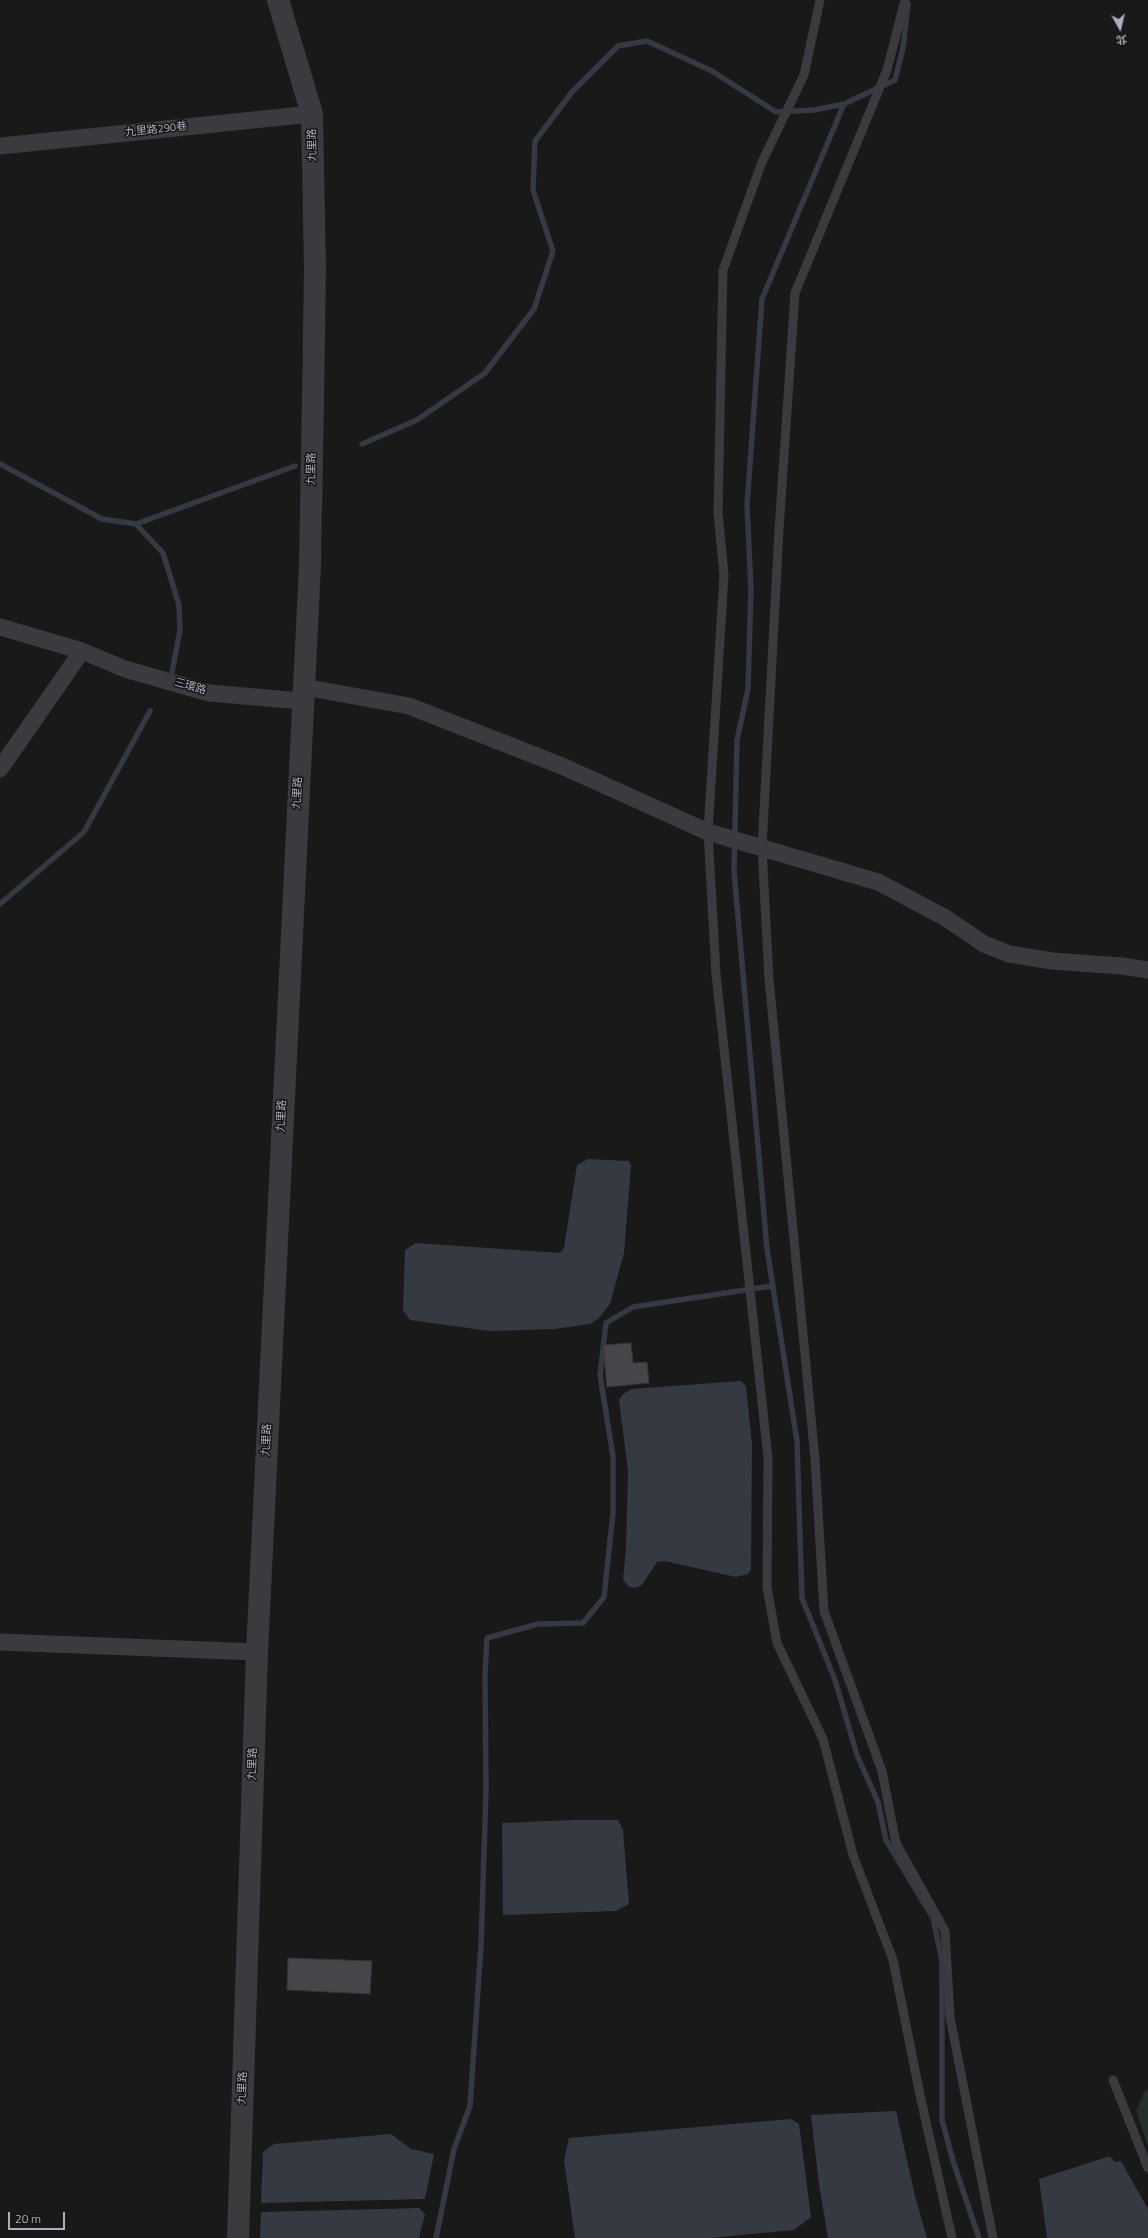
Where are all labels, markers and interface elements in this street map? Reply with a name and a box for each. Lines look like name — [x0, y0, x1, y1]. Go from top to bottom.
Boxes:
north arrow — [1100, 8, 1140, 48]
text: 北 — [1115, 31, 1128, 49]
street label: 九里路290巷 — [124, 120, 188, 140]
street label: 九里路 — [306, 128, 320, 162]
street label: 九里路 — [305, 452, 319, 486]
street label: 三環路 — [172, 676, 208, 698]
street label: 九里路 — [291, 776, 305, 810]
street label: 九里路 — [275, 1099, 289, 1133]
street label: 九里路 — [260, 1423, 274, 1457]
street label: 九里路 — [246, 1747, 260, 1781]
street label: 九里路 — [236, 2071, 250, 2105]
scale bar — [10, 2204, 67, 2230]
text: 20 m — [15, 2209, 41, 2228]

